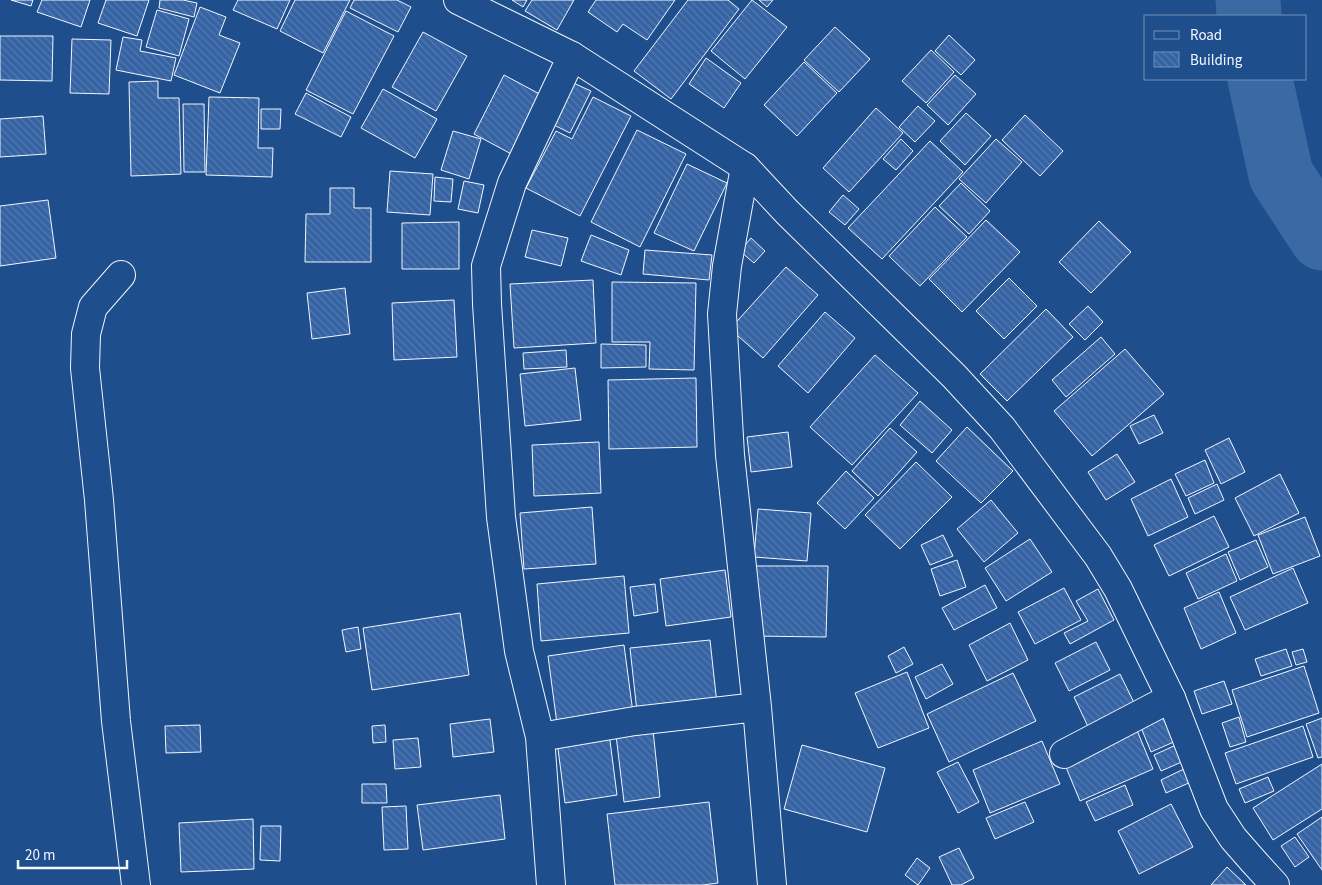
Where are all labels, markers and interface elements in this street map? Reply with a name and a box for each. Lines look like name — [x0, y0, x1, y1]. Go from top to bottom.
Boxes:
legend — [1144, 15, 1307, 80]
text: Road — [1190, 25, 1222, 46]
text: Building — [1190, 50, 1243, 71]
scale bar — [18, 838, 126, 870]
text: 20 m — [25, 845, 55, 866]

